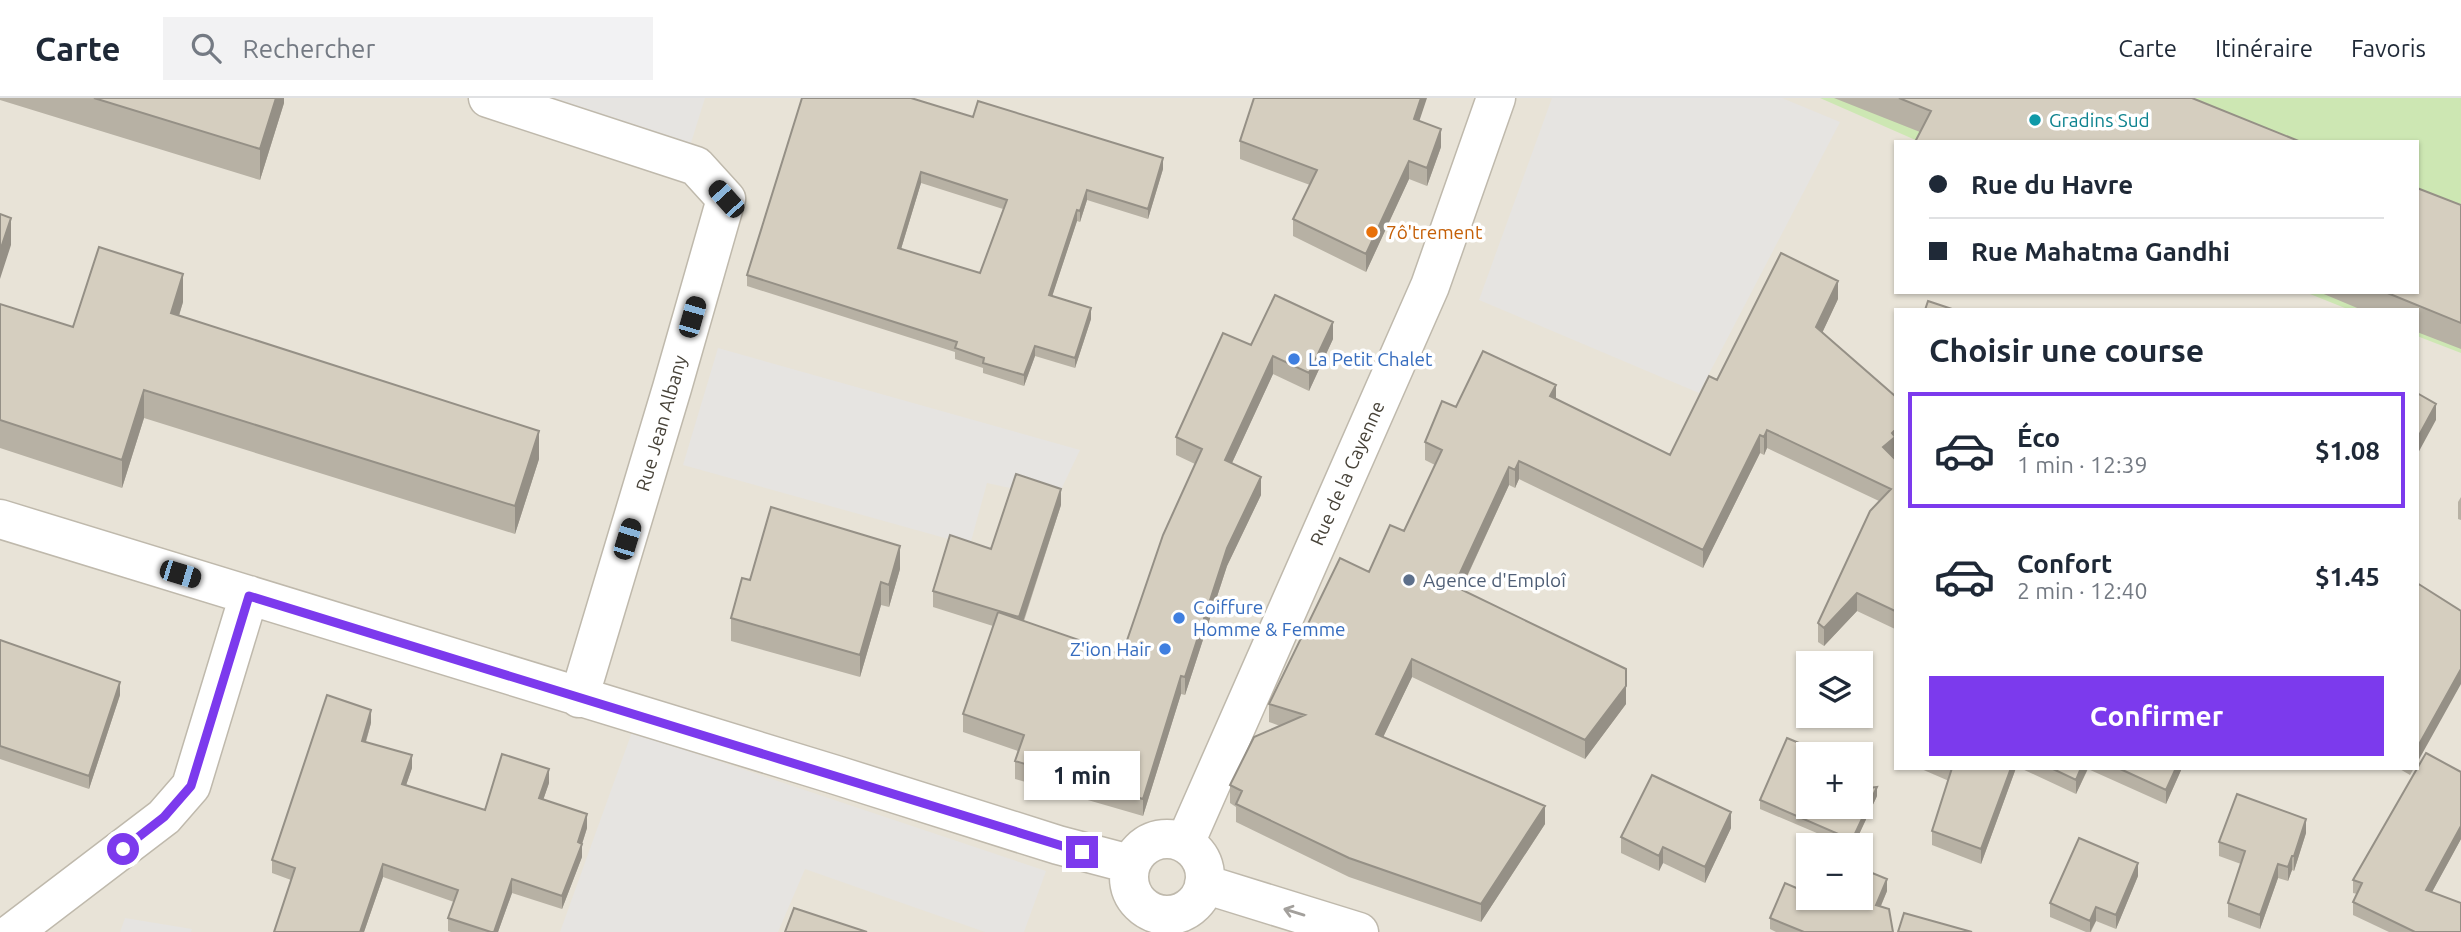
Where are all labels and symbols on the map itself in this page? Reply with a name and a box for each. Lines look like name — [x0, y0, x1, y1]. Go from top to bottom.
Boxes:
place label: Gradins Sud — [2049, 109, 2150, 131]
marker: Gradins Sud — [2027, 112, 2043, 128]
car — [705, 176, 748, 222]
place label: 7ô'trement — [1386, 221, 1483, 243]
marker: 7ô'trement — [1364, 224, 1380, 240]
car — [677, 294, 708, 340]
place label: La Petit Chalet — [1308, 348, 1433, 370]
marker: La Petit Chalet — [1286, 351, 1302, 367]
street label: Rue Jean Albany — [631, 352, 691, 494]
street label: Rue de la Cayenne — [1305, 397, 1389, 549]
car — [611, 516, 644, 562]
car — [157, 558, 204, 590]
place label: Agence d'Emploî — [1423, 569, 1566, 591]
marker: Agence d'Emploî — [1401, 572, 1417, 588]
place label: Coiffure Homme & Femme — [1193, 596, 1346, 640]
marker: Coiffure Homme & Femme — [1171, 610, 1187, 626]
place label: Z'ion Hair — [1070, 638, 1151, 660]
marker: Z'ion Hair — [1157, 641, 1173, 657]
callout: 1 min — [1024, 750, 1140, 800]
route start — [107, 833, 139, 865]
route end — [1066, 836, 1098, 868]
one-way arrow — [1283, 904, 1305, 917]

